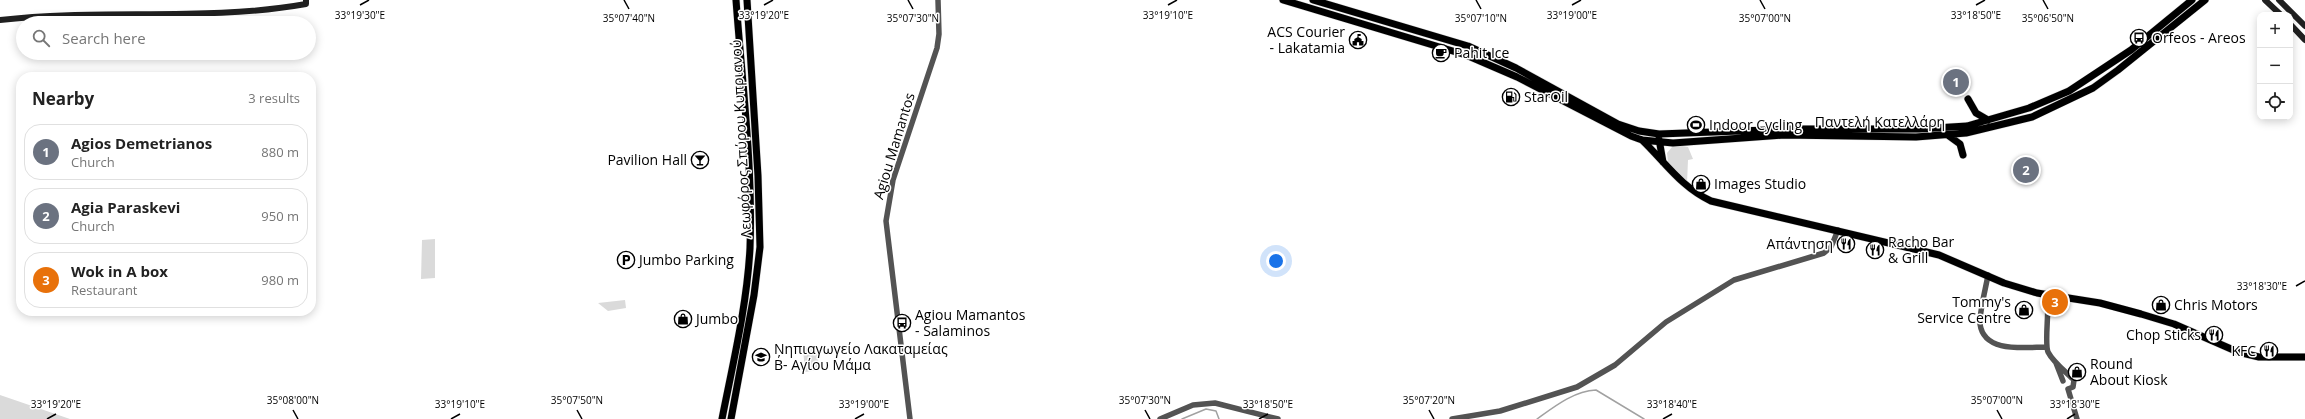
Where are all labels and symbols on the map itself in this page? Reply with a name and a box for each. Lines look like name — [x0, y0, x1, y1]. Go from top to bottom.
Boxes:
text: 33°19'30"E — [335, 8, 385, 22]
text: 33°19'20"E — [739, 8, 789, 22]
text: 33°19'10"E — [1143, 8, 1193, 22]
text: 33°19'00"E — [1547, 8, 1597, 22]
text: 33°18'50"E — [1951, 8, 2001, 22]
text: 35°07'40"N — [603, 11, 655, 25]
text: 35°07'30"N — [887, 11, 939, 25]
text: 35°07'10"N — [1455, 11, 1507, 25]
text: 35°07'00"N — [1739, 11, 1791, 25]
text: 35°06'50"N — [2022, 11, 2074, 25]
place label: ACS Courier - Lakatamia — [1267, 22, 1345, 57]
bus stop icon: Orfeos - Areos — [2129, 28, 2149, 48]
place label: Orfeos - Areos — [2152, 28, 2246, 47]
public building icon: ACS Courier - Lakatamia — [1348, 30, 1368, 50]
street label: Λεωφόρος Σπύρου Κυπριανού — [726, 39, 755, 239]
cafe icon: Pahit Ice — [1431, 43, 1451, 63]
place label: Pahit Ice — [1454, 43, 1510, 62]
pin: 1 — [1943, 67, 1969, 97]
fuel station icon: StarOil — [1501, 87, 1521, 107]
place label: StarOil — [1524, 87, 1568, 106]
street label: Agiou Mamantos — [868, 90, 919, 201]
street label: Παντελή Κατελλάρη — [1815, 112, 1945, 131]
sports icon: Indoor Cycling — [1686, 115, 1706, 135]
place label: Indoor Cycling — [1709, 115, 1802, 134]
place label: Pavilion Hall — [607, 150, 687, 169]
bar icon: Pavilion Hall — [690, 150, 710, 170]
pin: 2 — [2013, 155, 2039, 185]
shop icon: Images Studio — [1691, 174, 1711, 194]
place label: Images Studio — [1714, 174, 1806, 193]
place label: Racho Bar & Grill — [1888, 232, 1955, 267]
place label: Απάντηση — [1767, 234, 1833, 253]
restaurant icon: Απάντηση — [1836, 234, 1856, 254]
restaurant icon: Racho Bar & Grill — [1865, 240, 1885, 260]
parking icon: Jumbo Parking — [616, 250, 636, 270]
place label: Jumbo Parking — [637, 250, 734, 269]
your location — [1266, 251, 1286, 271]
text: 33°18'30"E — [2237, 279, 2287, 293]
pin: 3 — [2042, 287, 2068, 317]
place label: Tommy's Service Centre — [1917, 292, 2011, 327]
shop icon: Chris Motors — [2151, 295, 2171, 315]
place label: Chris Motors — [2174, 295, 2258, 314]
shop icon: Tommy's Service Centre — [2014, 300, 2034, 320]
place label: Agiou Mamantos - Salaminos — [915, 305, 1026, 340]
shop icon: Jumbo — [673, 309, 693, 329]
place label: Jumbo — [694, 309, 738, 328]
bus stop icon: Agiou Mamantos - Salaminos — [892, 313, 912, 333]
place label: Chop Sticks — [2126, 325, 2201, 344]
restaurant icon: Chop Sticks — [2204, 325, 2224, 345]
place label: Νηπιαγωγείο Λακαταμείας Β΄- Αγίου Μάμα — [774, 339, 948, 374]
place label: KFC — [2231, 341, 2256, 360]
restaurant icon: KFC — [2259, 341, 2279, 361]
school or university icon: Νηπιαγωγείο Λακαταμείας Β΄- Αγίου Μάμα — [751, 347, 771, 367]
place label: Round About Kiosk — [2090, 354, 2168, 389]
shop icon: Round About Kiosk — [2067, 362, 2087, 382]
text: 35°08'00"N — [267, 393, 319, 407]
text: 35°07'50"N — [551, 393, 603, 407]
text: 35°07'30"N — [1119, 393, 1171, 407]
text: 35°07'20"N — [1403, 393, 1455, 407]
text: 35°07'00"N — [1971, 393, 2023, 407]
text: 33°19'20"E — [31, 397, 81, 411]
text: 33°19'10"E — [435, 397, 485, 411]
text: 33°19'00"E — [839, 397, 889, 411]
text: 33°18'50"E — [1243, 397, 1293, 411]
text: 33°18'40"E — [1647, 397, 1697, 411]
text: 33°18'30"E — [2050, 397, 2100, 411]

